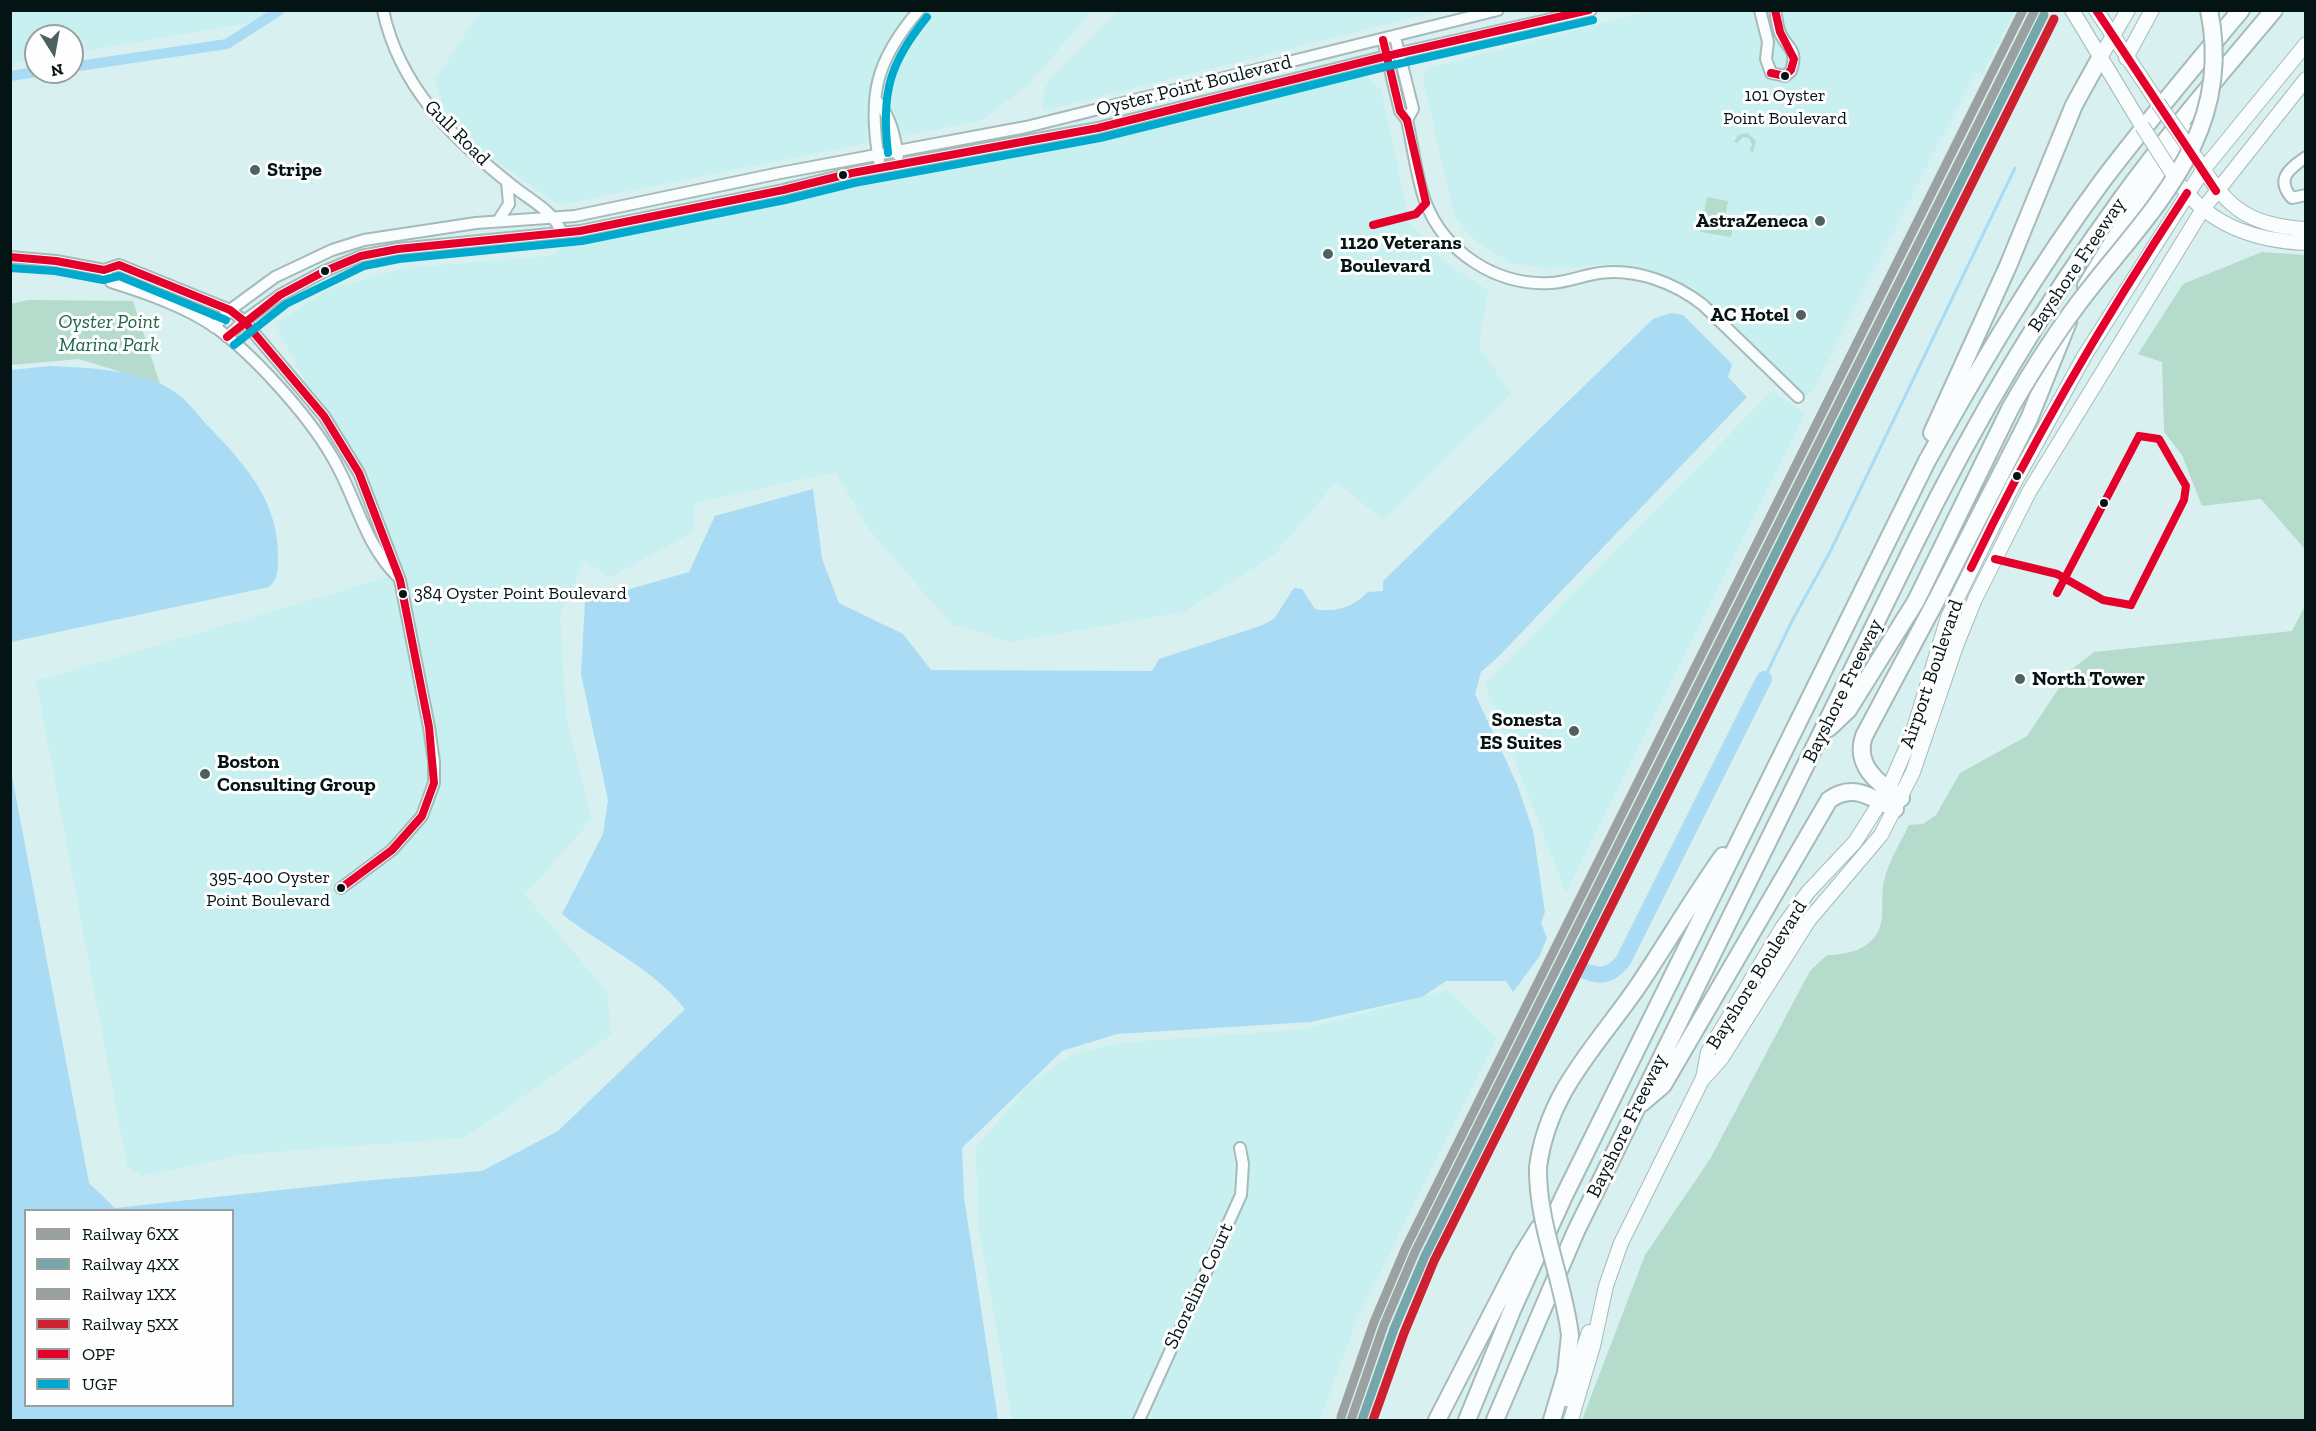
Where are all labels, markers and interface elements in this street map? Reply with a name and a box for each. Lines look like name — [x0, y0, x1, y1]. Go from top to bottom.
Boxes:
north arrow — [24, 24, 84, 84]
street label: Oyster Point Boulevard — [1094, 50, 1294, 122]
text: N — [49, 60, 65, 81]
marker: 101 Oyster Point Boulevard — [1779, 70, 1791, 82]
place label: 101 Oyster Point Boulevard — [1723, 85, 1847, 128]
street label: Gull Road — [419, 95, 495, 171]
place label: Stripe — [267, 158, 322, 182]
marker: Stripe — [248, 163, 262, 177]
unlabelled marker — [837, 169, 849, 181]
street label: Bayshore Freeway — [2023, 193, 2131, 337]
place label: AstraZeneca — [1696, 209, 1808, 233]
marker: AstraZeneca — [1813, 214, 1827, 228]
place label: 1120 Veterans Boulevard — [1340, 231, 1462, 278]
marker: 1120 Veterans Boulevard — [1321, 247, 1335, 261]
unlabelled marker — [319, 265, 331, 277]
place label: AC Hotel — [1711, 303, 1789, 327]
marker: AC Hotel — [1794, 308, 1808, 322]
park label: Oyster Point Marina Park — [58, 310, 160, 357]
unlabelled marker — [2011, 470, 2023, 482]
unlabelled marker — [2098, 497, 2110, 509]
place label: 384 Oyster Point Boulevard — [414, 583, 627, 605]
marker: 384 Oyster Point Boulevard — [397, 588, 409, 600]
street label: Airport Boulevard — [1895, 596, 1969, 752]
street label: Bayshore Freeway — [1798, 615, 1888, 767]
place label: North Tower — [2032, 667, 2145, 691]
marker: North Tower — [2013, 672, 2027, 686]
place label: Sonesta ES Suites — [1480, 708, 1562, 755]
marker: Sonesta ES Suites — [1567, 724, 1581, 738]
place label: Boston Consulting Group — [217, 750, 376, 797]
marker: Boston Consulting Group — [198, 767, 212, 781]
place label: 395-400 Oyster Point Boulevard — [206, 867, 330, 910]
marker: 395-400 Oyster Point Boulevard — [335, 882, 347, 894]
street label: Bayshore Boulevard — [1702, 896, 1812, 1054]
street label: Bayshore Freeway — [1582, 1050, 1672, 1202]
legend — [24, 1209, 234, 1407]
street label: Shoreline Court — [1159, 1219, 1239, 1353]
text: Railway 6XX — [82, 1223, 179, 1245]
text: Railway 4XX — [82, 1253, 179, 1275]
text: Railway 1XX — [82, 1283, 176, 1305]
text: Railway 5XX — [82, 1313, 178, 1335]
text: OPF — [82, 1343, 115, 1365]
text: UGF — [82, 1373, 117, 1395]

